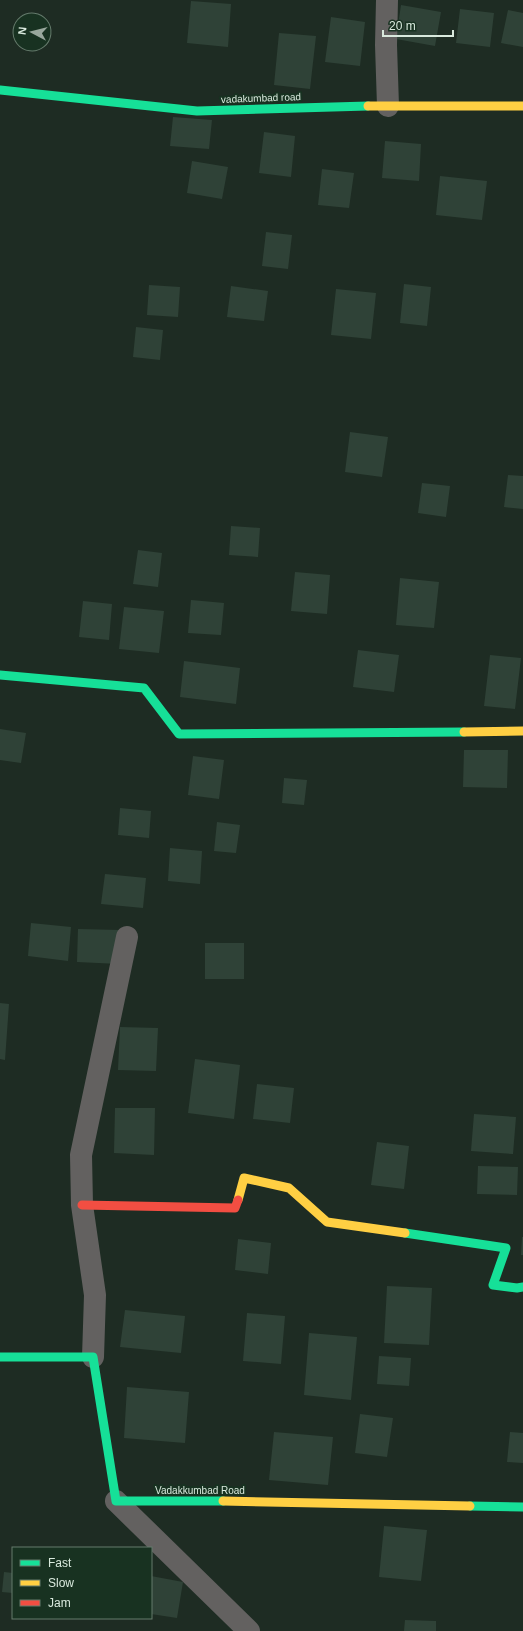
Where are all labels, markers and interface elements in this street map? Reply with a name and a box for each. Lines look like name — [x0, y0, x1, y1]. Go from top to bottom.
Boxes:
north arrow — [12, 12, 52, 52]
scale bar — [383, 12, 453, 38]
text: 20 m — [389, 19, 416, 33]
text: N — [16, 26, 29, 35]
street label: vadakumbad road — [221, 91, 301, 105]
street label: Vadakkumbad Road — [155, 1485, 245, 1496]
legend — [12, 1547, 152, 1619]
text: Fast — [48, 1556, 72, 1570]
text: Slow — [48, 1576, 74, 1590]
text: Jam — [48, 1596, 71, 1610]

